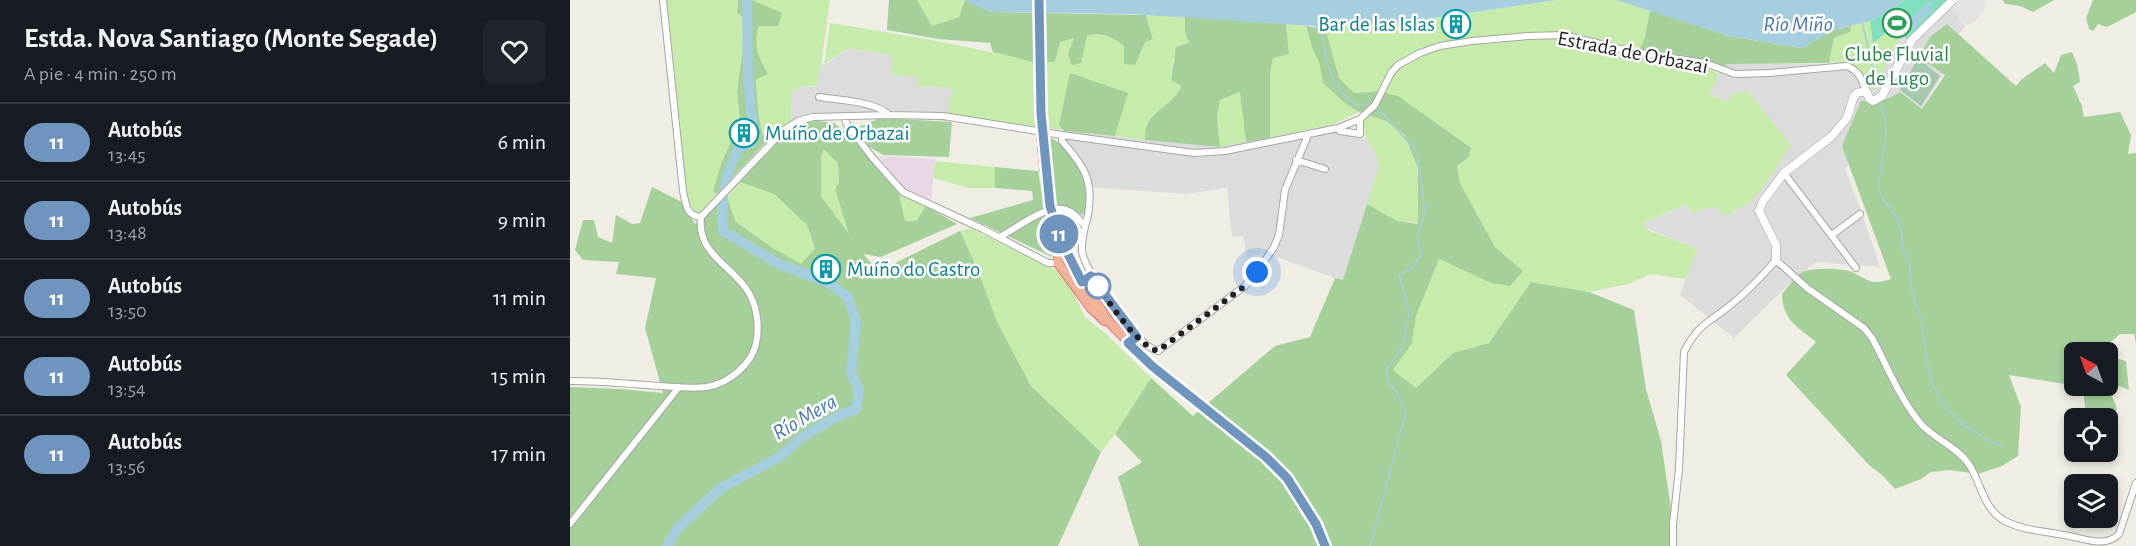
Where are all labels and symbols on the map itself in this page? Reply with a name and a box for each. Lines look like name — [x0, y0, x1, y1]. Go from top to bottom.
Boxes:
sports icon: Clube Fluvial de Lugo — [1881, 7, 1913, 39]
building icon: Bar de las Islas — [1440, 8, 1472, 40]
water label: Río Miño — [1763, 13, 1833, 35]
place label: Bar de las Islas — [1318, 14, 1435, 35]
street label: Estrada de Orbazai — [1556, 28, 1710, 77]
place label: Clube Fluvial de Lugo — [1845, 44, 1949, 89]
building icon: Muíño de Orbazai — [728, 117, 760, 149]
place label: Muíño de Orbazai — [765, 123, 910, 144]
line badge: 11 — [1032, 214, 1086, 254]
building icon: Muíño do Castro — [810, 253, 842, 285]
your location — [1242, 257, 1272, 287]
place label: Muíño do Castro — [847, 259, 980, 280]
unlabelled marker — [1085, 273, 1111, 299]
north arrow — [2064, 342, 2118, 396]
water label: Río Mera — [769, 390, 840, 444]

